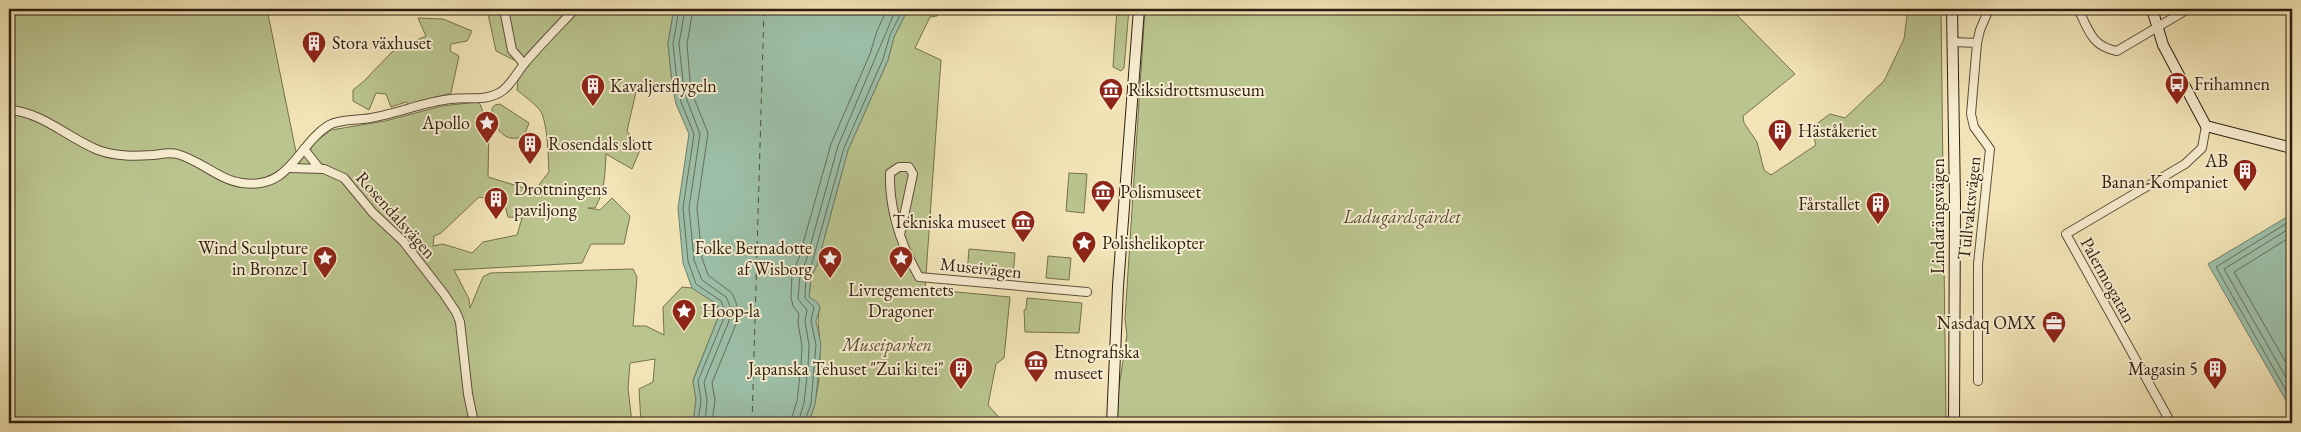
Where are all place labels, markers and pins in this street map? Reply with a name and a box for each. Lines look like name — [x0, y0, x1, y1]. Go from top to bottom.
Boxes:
building icon: Stora växhuset — [301, 30, 327, 64]
place label: Stora växhuset — [332, 31, 432, 54]
bus stop icon: Frihamnen — [2164, 71, 2190, 105]
place label: Frihamnen — [2194, 72, 2271, 95]
building icon: Kavaljersflygeln — [580, 73, 606, 107]
place label: Kavaljersflygeln — [610, 74, 717, 97]
museum icon: Riksidrottsmuseum — [1098, 77, 1124, 111]
place label: Riksidrottsmuseum — [1128, 78, 1265, 101]
place icon: Apollo — [474, 110, 500, 144]
place label: Apollo — [421, 111, 470, 134]
building icon: Häståkeriet — [1767, 118, 1793, 152]
place label: Häståkeriet — [1798, 119, 1877, 142]
building icon: Rosendals slott — [517, 131, 543, 165]
place label: Rosendals slott — [548, 132, 653, 155]
place label: AB Banan-Kompaniet — [2101, 149, 2228, 193]
building icon: AB Banan-Kompaniet — [2232, 158, 2258, 192]
place label: Drottningens paviljong — [514, 177, 608, 221]
museum icon: Polismuseet — [1090, 179, 1116, 213]
place label: Polismuseet — [1120, 180, 1201, 203]
building icon: Drottningens paviljong — [483, 186, 509, 220]
building icon: Fårstallet — [1865, 191, 1891, 225]
place label: Fårstallet — [1798, 192, 1860, 215]
museum icon: Tekniska museet — [1010, 209, 1036, 243]
place label: Tekniska museet — [893, 210, 1006, 233]
place icon: Polishelikopter — [1071, 230, 1097, 264]
place label: Polishelikopter — [1102, 231, 1205, 254]
place label: Wind Sculpture in Bronze I — [198, 236, 308, 280]
place label: Folke Bernadotte af Wisborg — [695, 236, 812, 280]
place icon: Wind Sculpture in Bronze I — [312, 245, 338, 279]
place icon: Folke Bernadotte af Wisborg — [817, 245, 843, 279]
place icon: Livregementets Dragoner — [888, 245, 914, 279]
place label: Livregementets Dragoner — [848, 278, 954, 322]
place icon: Hoop-la — [671, 298, 697, 332]
place label: Hoop-la — [702, 299, 761, 322]
office icon: Nasdaq OMX — [2041, 310, 2067, 344]
place label: Nasdaq OMX — [1937, 311, 2036, 334]
place label: Etnografiska museet — [1054, 340, 1140, 384]
museum icon: Etnografiska museet — [1023, 349, 1049, 383]
building icon: Japanska Tehuset "Zui ki tei" — [948, 356, 974, 390]
building icon: Magasin 5 — [2202, 356, 2228, 390]
place label: Japanska Tehuset "Zui ki tei" — [746, 357, 944, 380]
place label: Magasin 5 — [2128, 357, 2198, 380]

